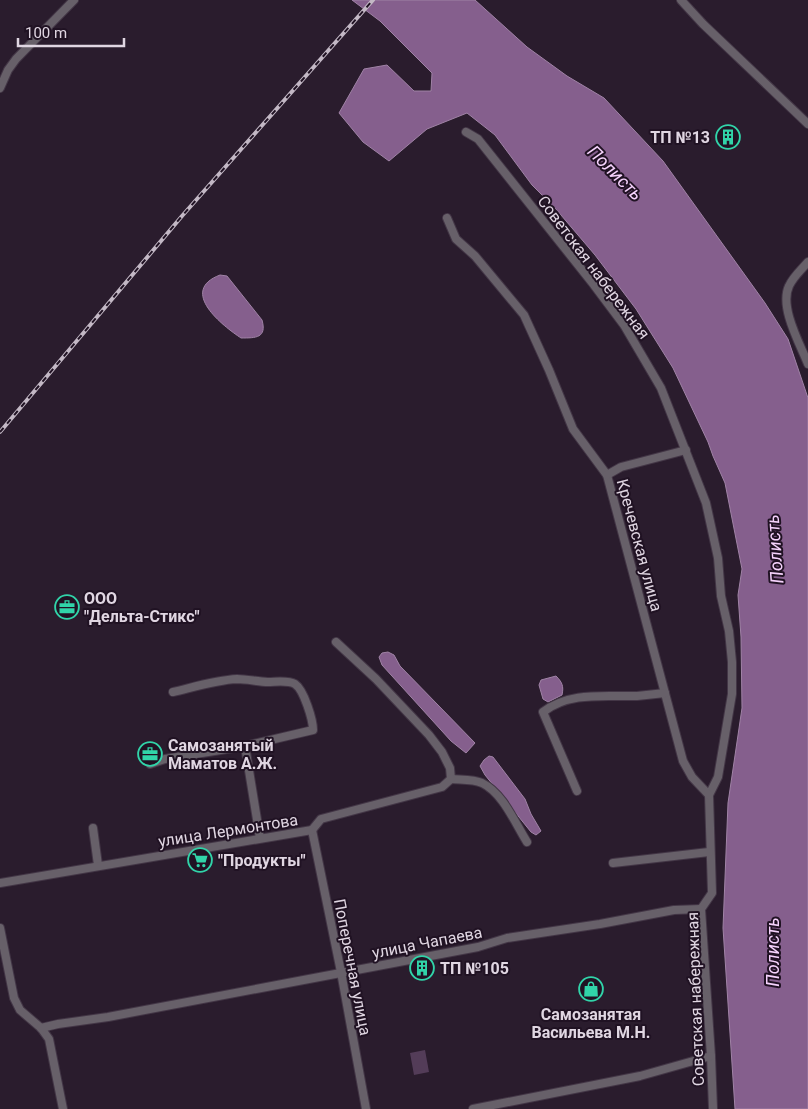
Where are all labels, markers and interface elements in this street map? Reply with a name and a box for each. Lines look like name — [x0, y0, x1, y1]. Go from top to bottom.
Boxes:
scale bar — [18, 15, 124, 47]
text: 100 m — [25, 24, 67, 42]
building icon: ТП №13 — [715, 124, 741, 150]
place label: ТП №13 — [650, 128, 710, 147]
water label: Полисть — [583, 141, 647, 205]
street label: Советская набережная — [534, 192, 654, 343]
street label: Кречевская улица — [613, 477, 666, 613]
water label: Полисть — [762, 514, 787, 584]
place label: ООО "Дельта-Стикс" — [84, 589, 200, 626]
office icon: ООО "Дельта-Стикс" — [54, 594, 80, 620]
place label: Самозанятый Маматов А.Ж. — [168, 736, 277, 773]
office icon: Самозанятый Маматов А.Ж. — [137, 741, 163, 767]
street label: улица Лермонтова — [157, 810, 299, 851]
supermarket icon: "Продукты" — [187, 847, 213, 873]
place label: "Продукты" — [218, 851, 306, 870]
street label: Поперечная улица — [330, 897, 375, 1037]
street label: Советская набережная — [683, 912, 708, 1086]
water label: Полисть — [762, 917, 783, 987]
street label: улица Чапаева — [370, 922, 484, 962]
building icon: ТП №105 — [409, 955, 435, 981]
place label: ТП №105 — [440, 959, 509, 978]
shop icon: Самозанятая Васильева М.Н. — [578, 976, 604, 1002]
place label: Самозанятая Васильева М.Н. — [532, 1005, 650, 1042]

